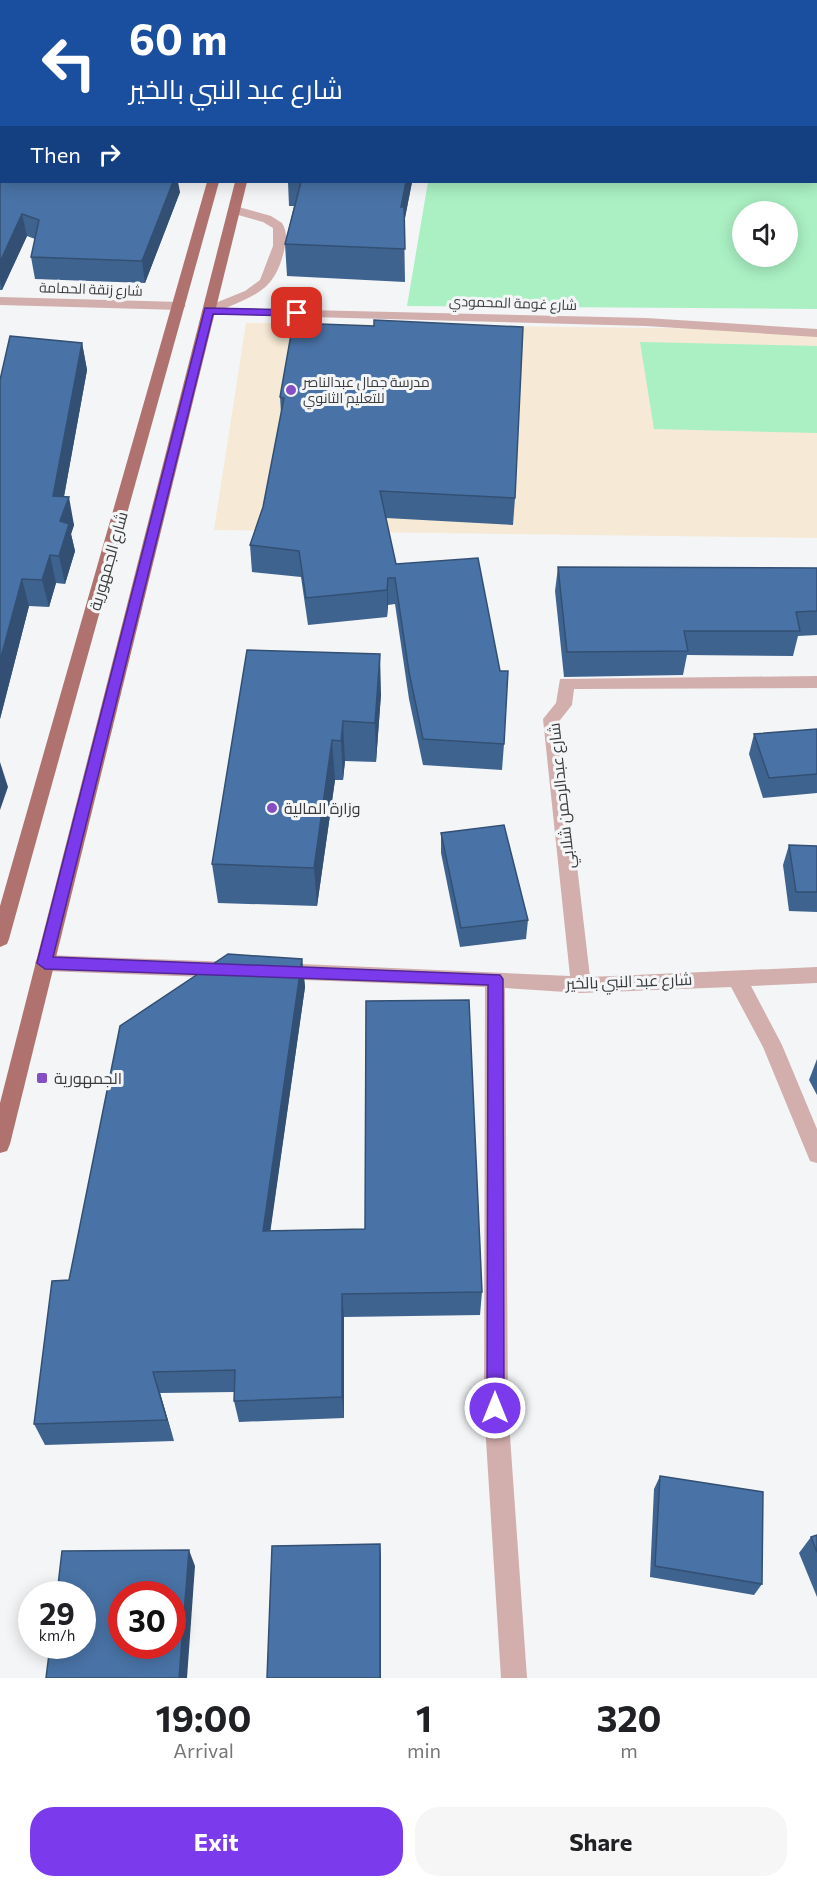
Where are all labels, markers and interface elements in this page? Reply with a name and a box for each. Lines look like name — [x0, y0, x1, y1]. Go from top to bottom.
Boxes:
text: 60 m — [129, 12, 228, 64]
icon: left — [30, 24, 108, 102]
text: شارع عبد النبي بالخير — [129, 72, 343, 105]
icon: right — [93, 138, 126, 171]
text: Then — [30, 141, 81, 168]
map controls — [732, 201, 798, 267]
button: sound — [732, 201, 798, 267]
street label: شارع زنقة الحمامة — [39, 278, 143, 300]
pin — [271, 287, 322, 338]
street label: شارع غومة المحمودي — [448, 292, 577, 317]
icon: arrive — [280, 296, 313, 329]
place label: مدرسة جمال عبدالناصر للتعليم الثانوي — [302, 373, 430, 410]
marker: مدرسة جمال عبدالناصر للتعليم الثانوي — [284, 383, 298, 397]
street label: شارع الجمهورية — [84, 509, 134, 613]
street label: شارع عبدالرحمن شلابي — [543, 722, 583, 870]
place label: وزارة المالية — [284, 798, 360, 818]
marker: وزارة المالية — [265, 801, 279, 815]
street label: شارع عبد النبي بالخير — [564, 969, 693, 997]
place label: الجمهورية — [54, 1068, 122, 1089]
marker: الجمهورية — [35, 1071, 49, 1085]
position arrow — [463, 1376, 527, 1440]
speed limit sign: 30 — [108, 1581, 186, 1659]
text: 29 — [39, 1594, 75, 1631]
text: km/h — [39, 1626, 75, 1644]
text: 19:00 — [156, 1695, 251, 1739]
text: 1 — [416, 1695, 432, 1739]
text: 320 — [597, 1695, 661, 1739]
text: Arrival — [173, 1738, 234, 1762]
text: min — [407, 1738, 441, 1762]
text: m — [620, 1738, 638, 1762]
button: Exit — [30, 1807, 403, 1876]
button: Share — [415, 1807, 787, 1876]

